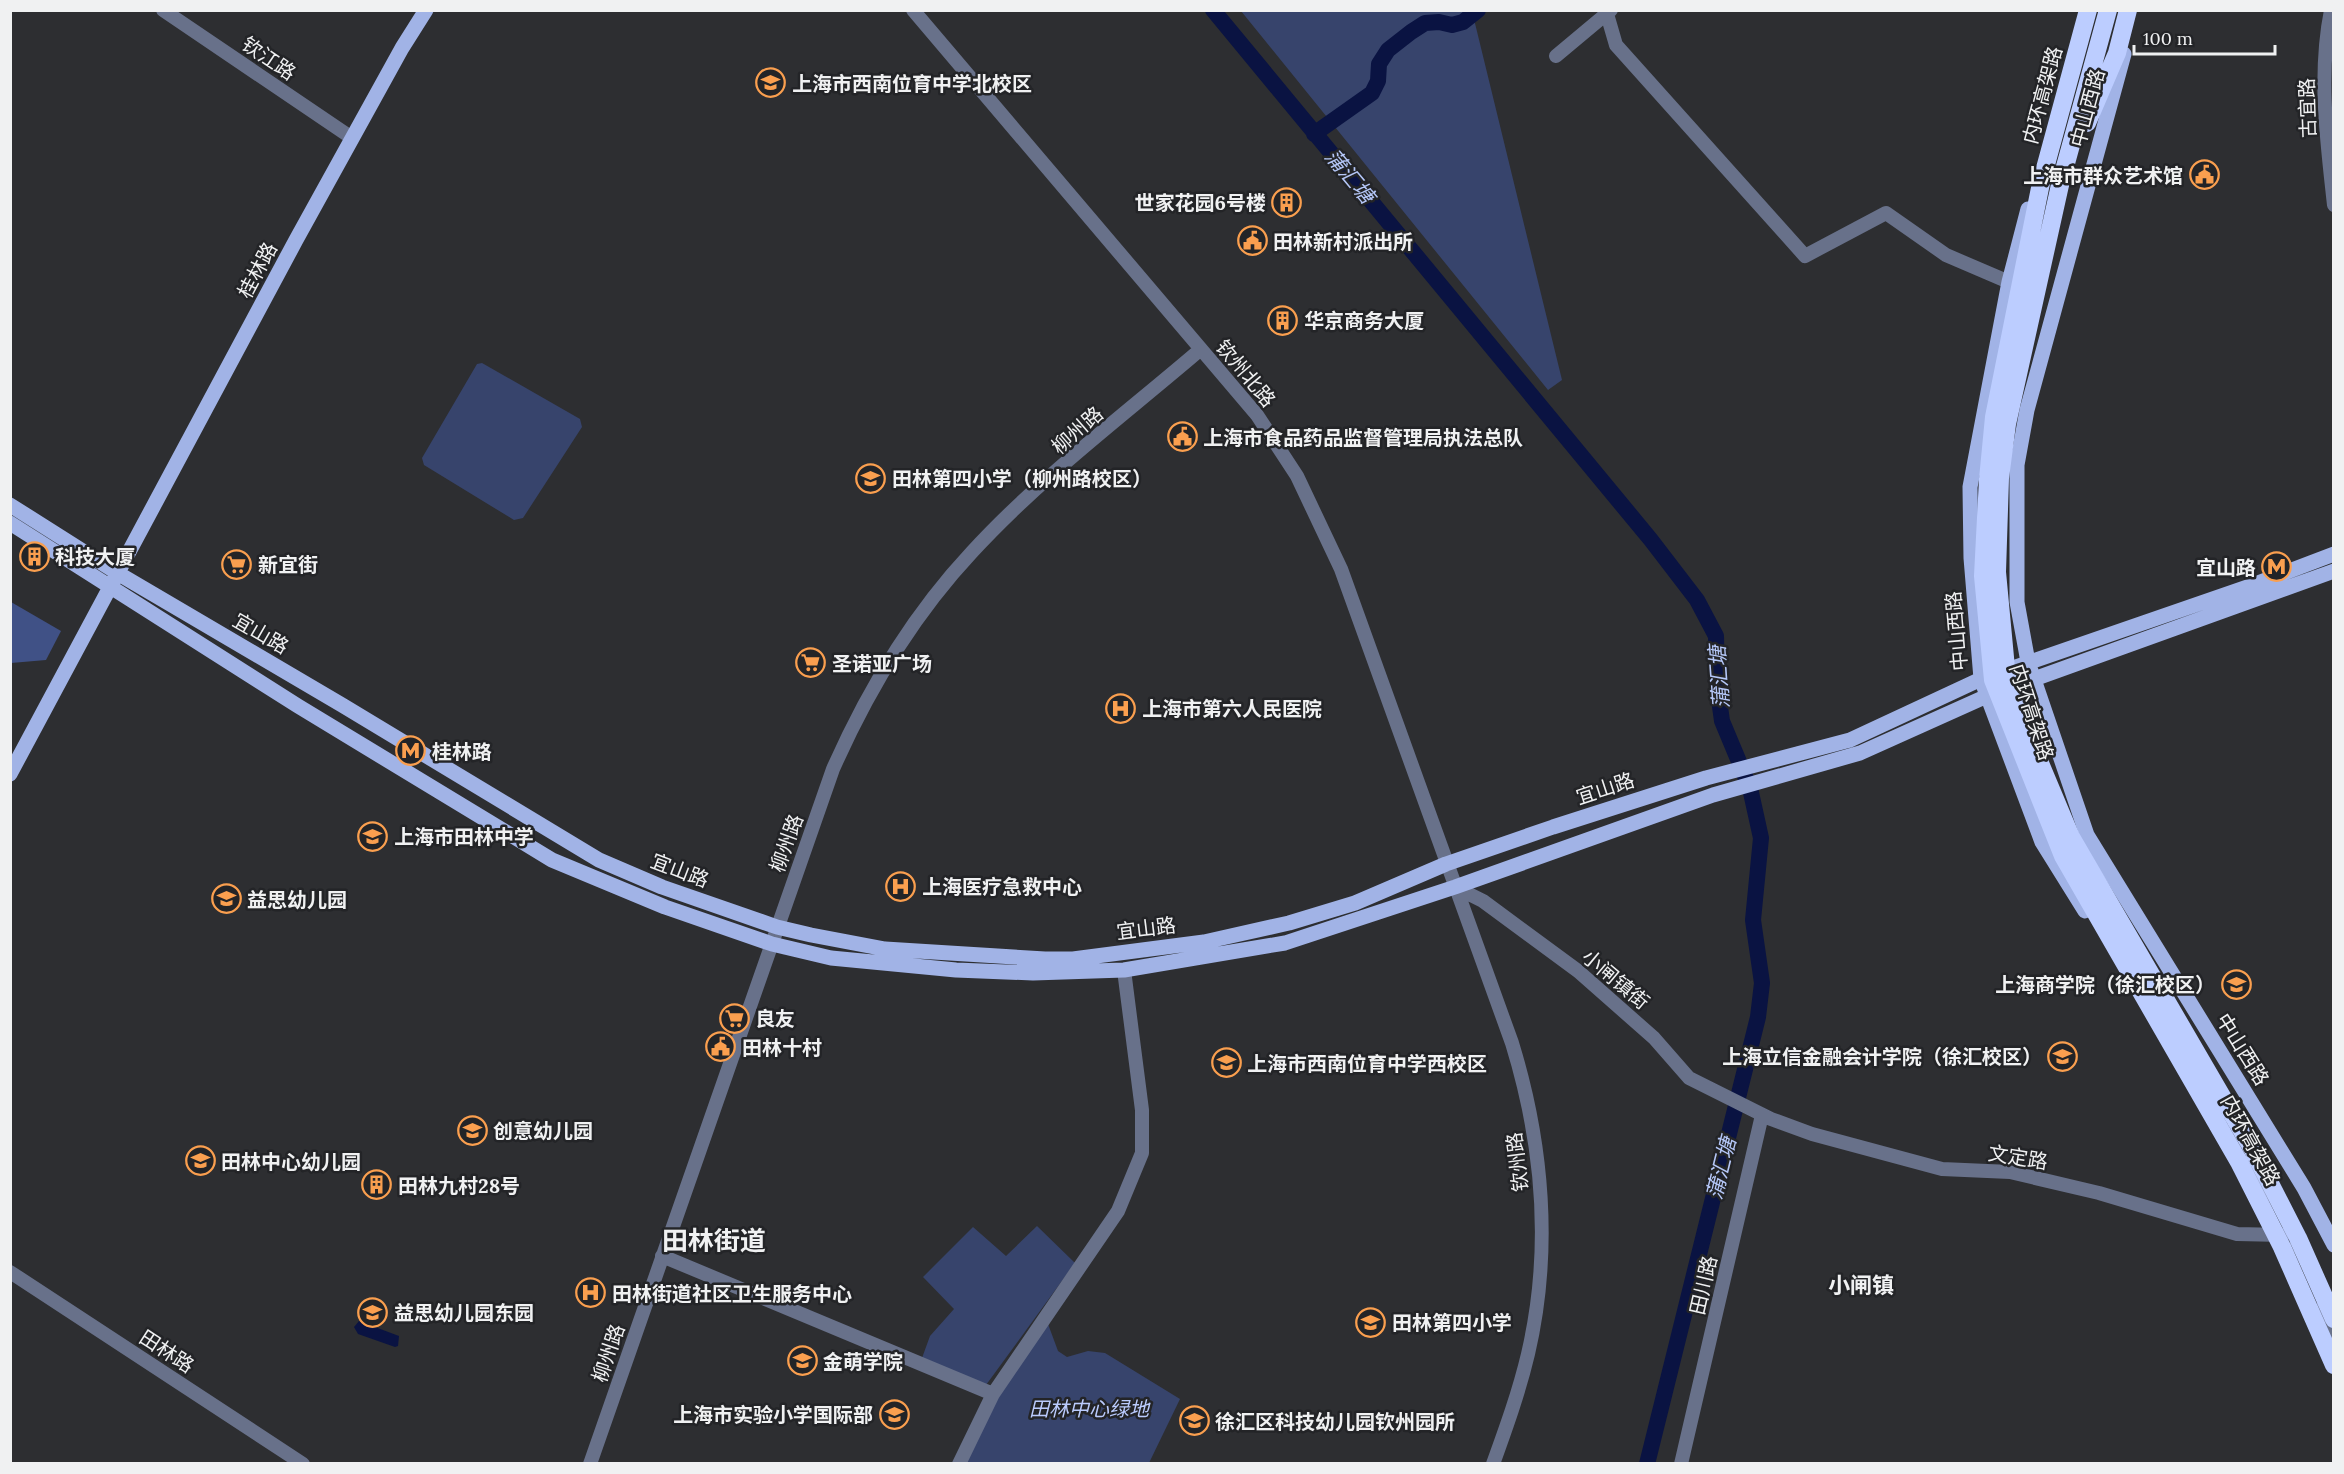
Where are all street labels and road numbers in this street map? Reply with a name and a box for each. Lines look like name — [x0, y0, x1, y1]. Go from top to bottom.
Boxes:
street label: 钦江路 — [237, 31, 301, 85]
street label: 内环高架路 — [2017, 43, 2067, 147]
street label: 中山西路 — [2065, 66, 2109, 150]
street label: 古宜路 — [2293, 78, 2321, 138]
street label: 桂林路 — [232, 238, 282, 302]
street label: 钦州北路 — [1211, 334, 1281, 412]
street label: 柳州路 — [1046, 401, 1108, 459]
street label: 中山西路 — [1940, 590, 1972, 672]
street label: 宜山路 — [229, 607, 293, 659]
street label: 内环高架路 — [2005, 661, 2059, 763]
street label: 宜山路 — [1573, 767, 1637, 809]
street label: 柳州路 — [764, 811, 808, 875]
street label: 宜山路 — [648, 848, 712, 892]
street label: 宜山路 — [1115, 912, 1177, 944]
street label: 小闸镇街 — [1577, 944, 1655, 1014]
street label: 中山西路 — [2211, 1008, 2275, 1090]
street label: 内环高架路 — [2216, 1090, 2286, 1190]
street label: 钦州路 — [1501, 1131, 1533, 1193]
street label: 文定路 — [1986, 1140, 2050, 1174]
street label: 田川路 — [1684, 1253, 1722, 1317]
street label: 柳州路 — [586, 1321, 630, 1385]
street label: 田林路 — [135, 1324, 199, 1378]

